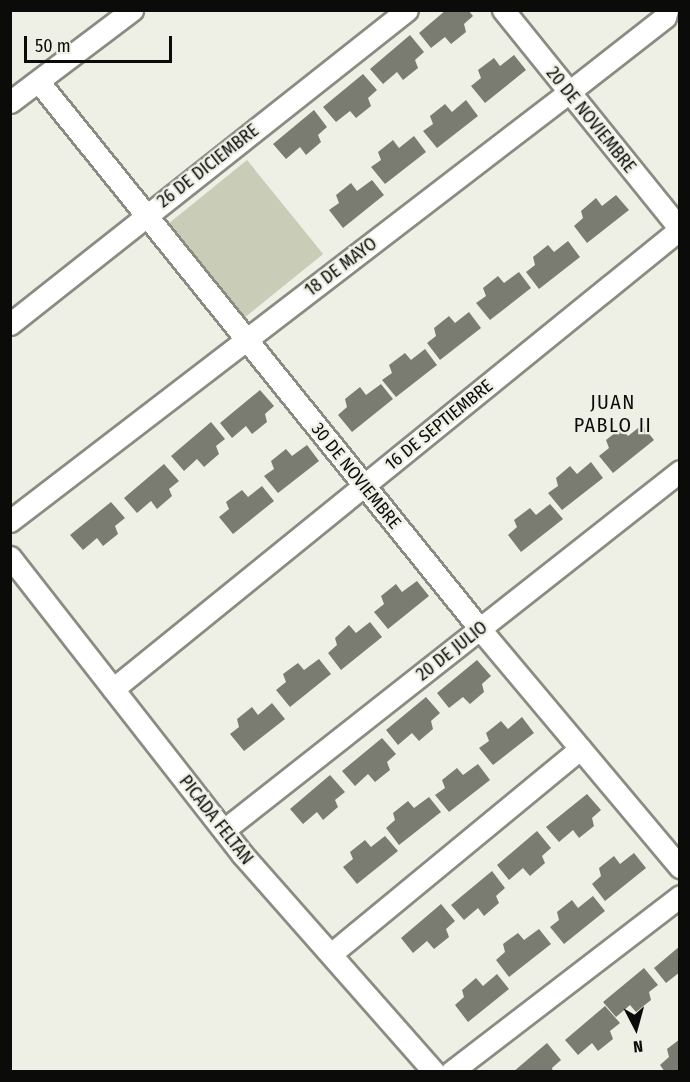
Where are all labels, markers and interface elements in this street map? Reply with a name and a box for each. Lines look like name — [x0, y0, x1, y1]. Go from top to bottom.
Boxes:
scale bar — [27, 24, 176, 62]
text: 50 m — [35, 35, 71, 57]
street label: 20 DE NOVIEMBRE — [542, 63, 640, 177]
street label: 26 DE DICIEMBRE — [153, 120, 263, 212]
street label: 18 DE MAYO — [301, 233, 381, 301]
street label: 16 DE SEPTIEMBRE — [381, 375, 497, 475]
district label: JUAN PABLO II — [574, 391, 652, 438]
street label: 30 DE NOVIEMBRE — [307, 419, 405, 533]
street label: 20 DE JULIO — [412, 617, 492, 685]
street label: PICADA FELTAN — [174, 771, 258, 869]
north arrow — [606, 998, 666, 1058]
text: N — [632, 1036, 644, 1056]

